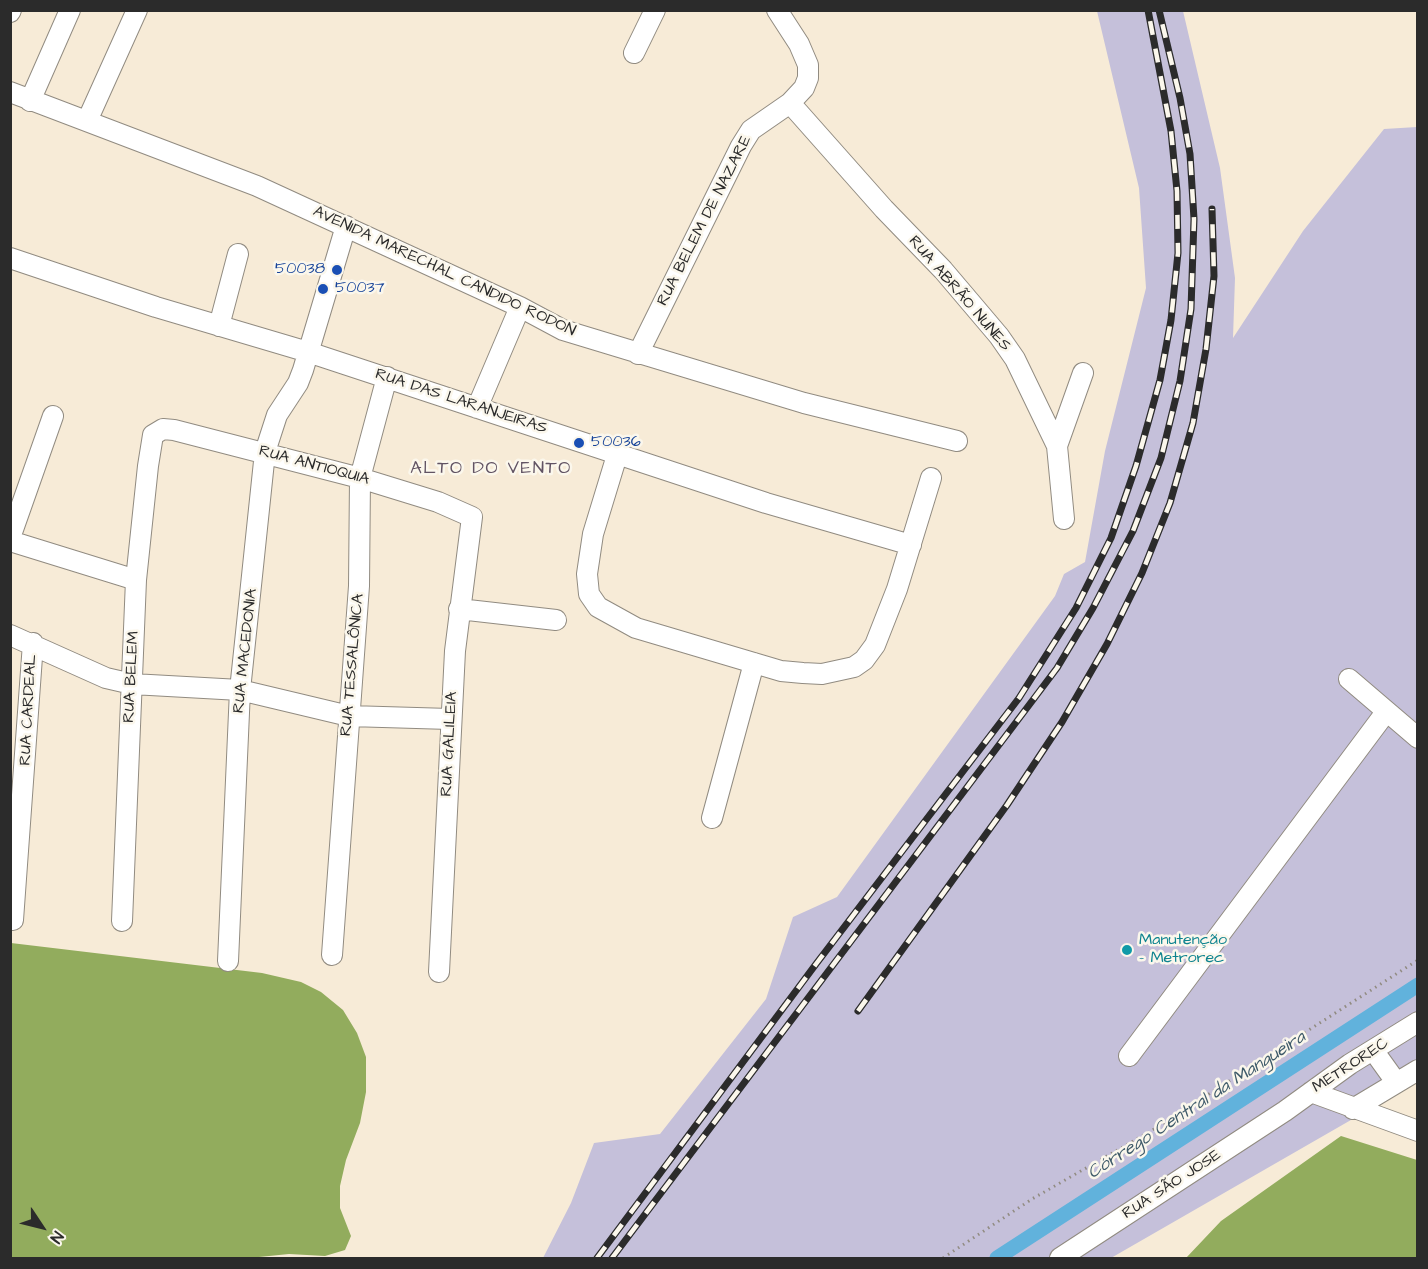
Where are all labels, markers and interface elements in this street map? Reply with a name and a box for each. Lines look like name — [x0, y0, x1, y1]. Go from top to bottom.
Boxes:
street label: RUA BELEM DE NAZARE — [654, 133, 756, 309]
street label: AVENIDA MARECHAL CANDIDO RODON — [310, 203, 578, 341]
street label: RUA ABRÃO NUNES — [904, 233, 1014, 355]
place label: 50038 — [275, 260, 325, 280]
marker: 50038 — [330, 263, 344, 277]
place label: 50037 — [335, 279, 385, 299]
marker: 50037 — [316, 282, 330, 296]
street label: RUA DAS LARANJEIRAS — [373, 365, 549, 439]
place label: 50036 — [591, 433, 641, 453]
marker: 50036 — [572, 436, 586, 450]
street label: RUA ANTIOQUIA — [257, 442, 371, 490]
district label: ALTO DO VENTO — [410, 458, 572, 480]
street label: RUA MACEDONIA — [230, 588, 262, 714]
street label: RUA TESSALÔNICA — [337, 593, 369, 737]
street label: RUA BELEM — [120, 631, 144, 723]
street label: RUA CARDEAL — [17, 654, 41, 766]
street label: RUA GALILEIA — [438, 691, 462, 797]
place label: Manutenção - Metrorec — [1139, 931, 1227, 969]
marker: Manutenção - Metrorec — [1120, 943, 1134, 957]
water label: Córrego Central da Mangueira — [1084, 1027, 1310, 1185]
street label: METROREC — [1309, 1034, 1393, 1098]
street label: RUA SÃO JOSE — [1119, 1146, 1225, 1224]
north arrow — [12, 1197, 72, 1257]
text: N — [45, 1227, 69, 1248]

